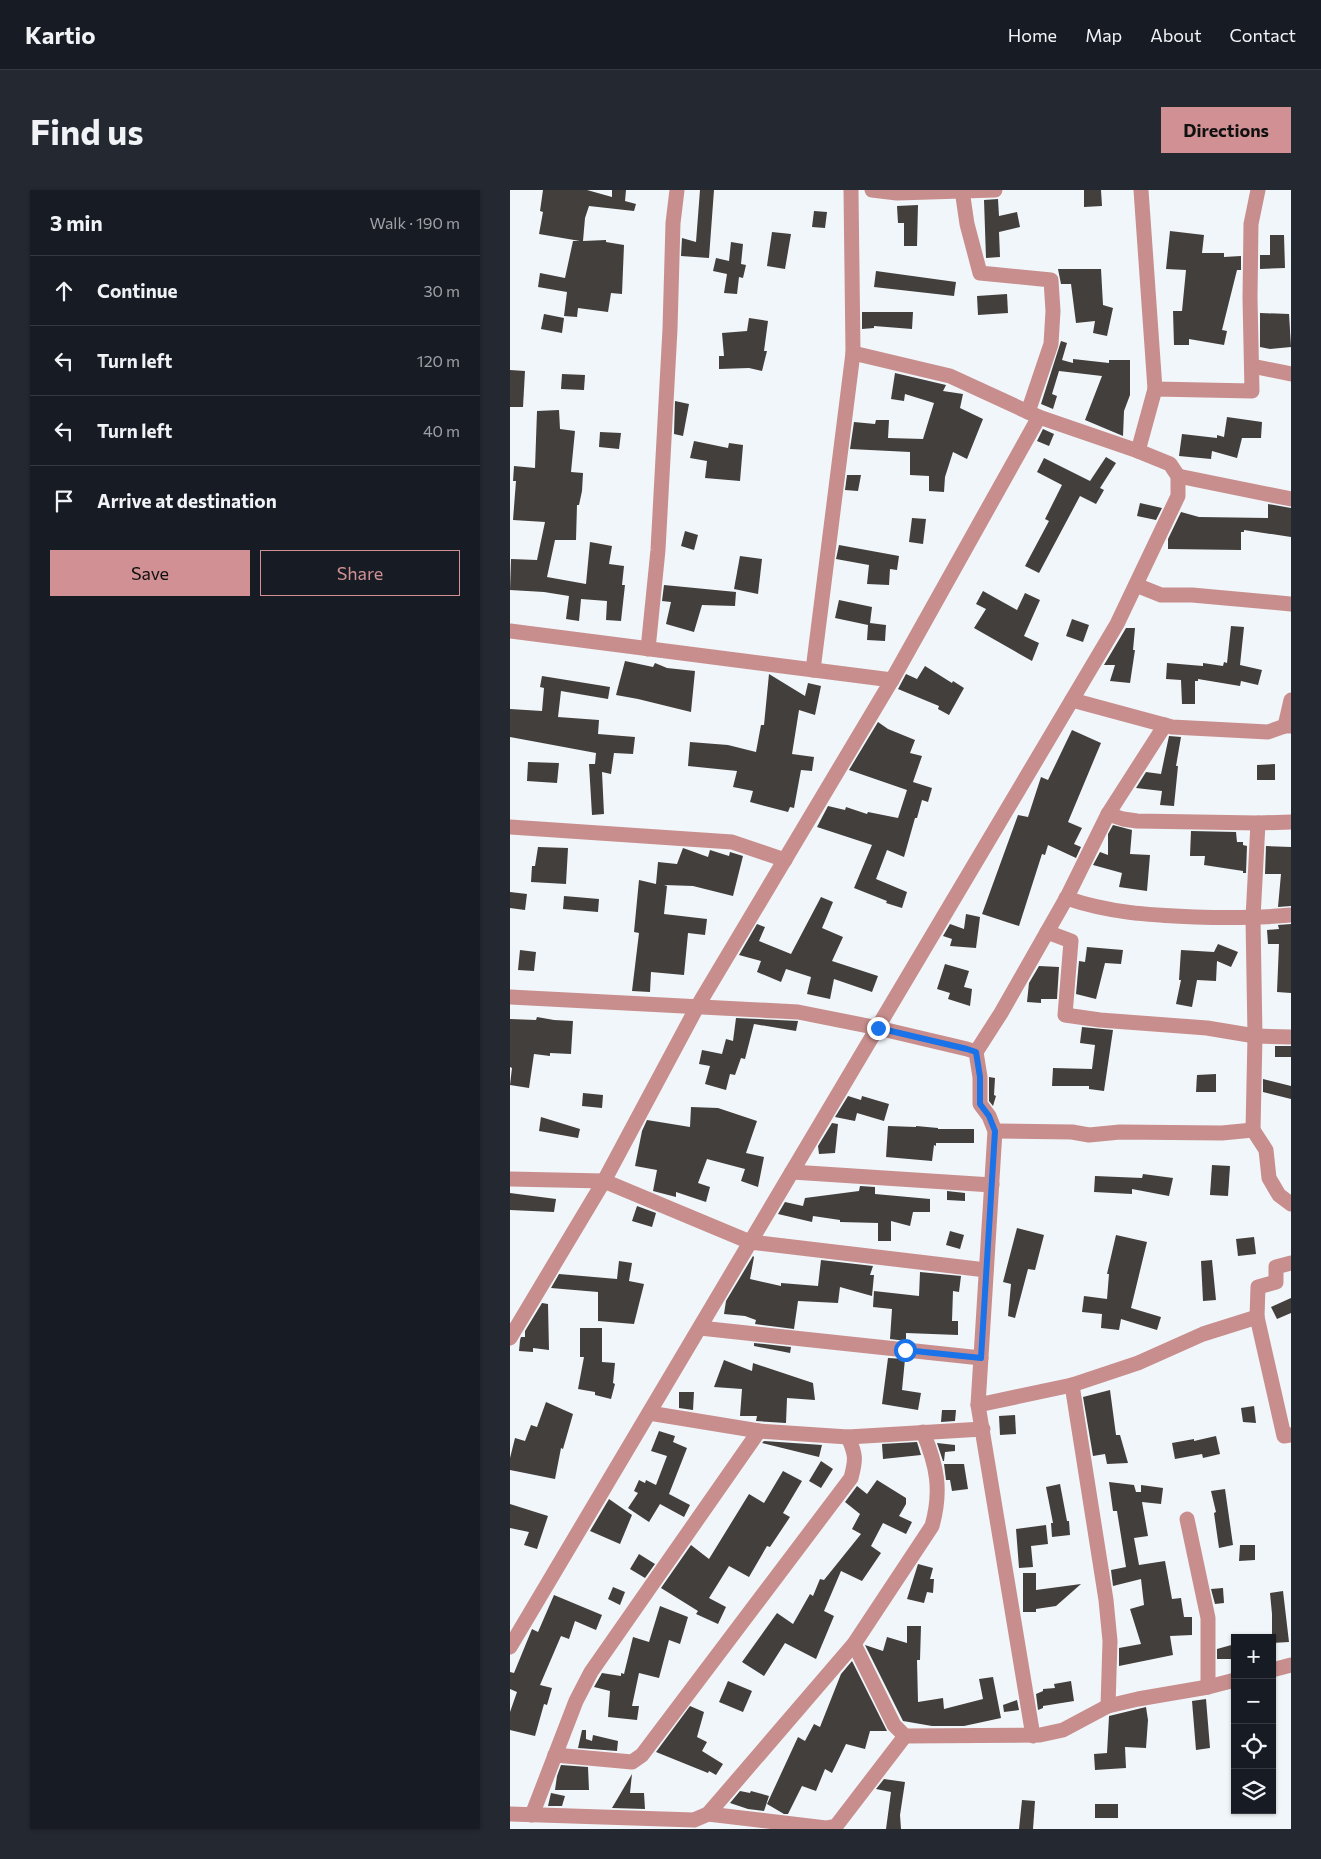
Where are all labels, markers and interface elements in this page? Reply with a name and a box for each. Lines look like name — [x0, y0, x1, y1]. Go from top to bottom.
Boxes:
text: Kartio — [25, 20, 95, 49]
text: Home — [1008, 24, 1057, 46]
text: Map — [1085, 24, 1122, 46]
text: About — [1150, 24, 1202, 46]
text: Contact — [1230, 24, 1296, 46]
button: Directions — [1161, 107, 1291, 153]
text: Find us — [30, 109, 144, 152]
text: 3 min — [50, 210, 103, 235]
text: Walk · 190 m — [370, 213, 460, 232]
icon: ahead — [50, 277, 78, 305]
text: Continue — [97, 279, 177, 302]
text: 30 m — [423, 281, 460, 300]
icon: left — [50, 347, 78, 375]
text: Turn left — [97, 349, 172, 372]
text: 120 m — [417, 351, 460, 370]
icon: left — [50, 417, 78, 445]
text: Turn left — [97, 419, 172, 442]
text: 40 m — [423, 421, 460, 440]
icon: arrive — [50, 487, 78, 515]
text: Arrive at destination — [97, 489, 277, 512]
button: Save — [50, 550, 250, 596]
button: Share — [260, 550, 460, 596]
route end — [867, 1017, 890, 1040]
route start — [894, 1339, 917, 1362]
map controls — [1231, 1634, 1276, 1814]
button: + — [1231, 1634, 1276, 1679]
button: − — [1231, 1679, 1276, 1724]
button: locate — [1231, 1724, 1276, 1769]
button: layers — [1231, 1769, 1276, 1814]

